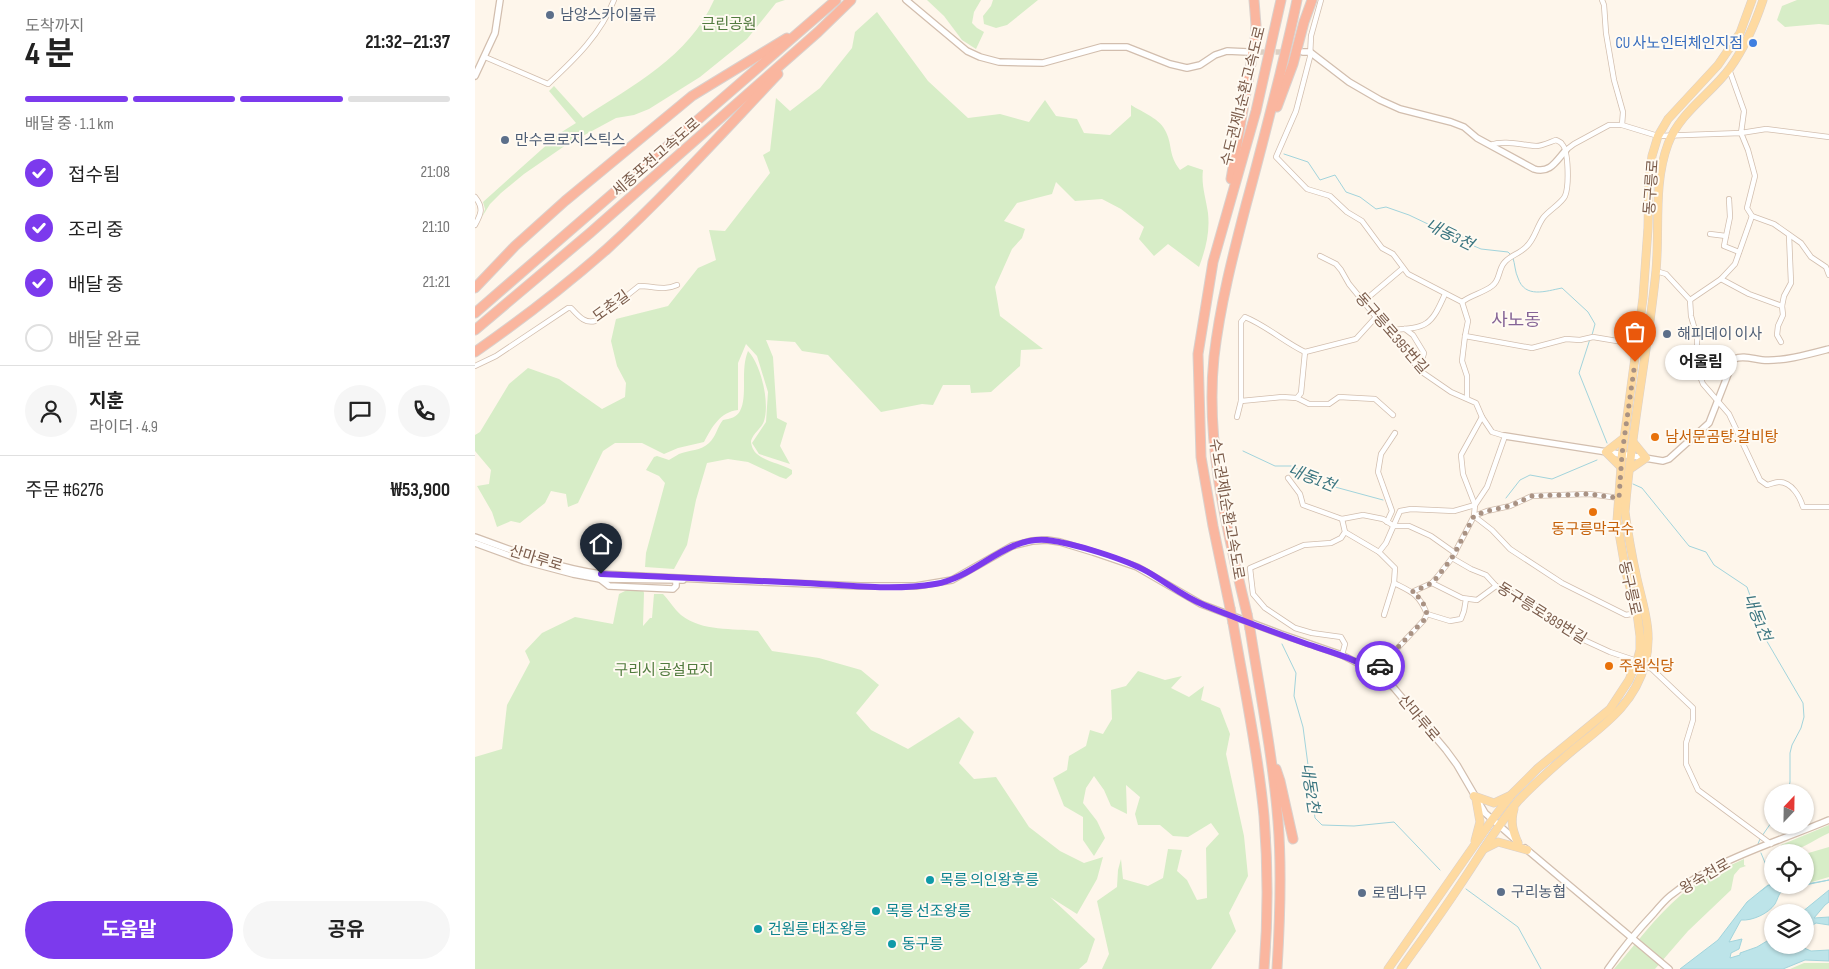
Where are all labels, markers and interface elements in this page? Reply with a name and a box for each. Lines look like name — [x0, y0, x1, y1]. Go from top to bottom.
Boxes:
place label: 남양스카이물류 — [560, 6, 657, 25]
marker: 남양스카이물류 — [544, 9, 556, 21]
park label: 근린공원 — [701, 15, 757, 34]
text: 도착까지 — [25, 17, 84, 36]
street label: 수도권제1순환고속도로 — [1217, 24, 1270, 168]
text: 21:32–21:37 — [365, 31, 450, 54]
place label: CU 사노인터체인지점 — [1616, 34, 1743, 53]
text: 4 분 — [25, 35, 74, 74]
marker: CU 사노인터체인지점 — [1747, 37, 1759, 49]
street label: 세종포천고속도로 — [608, 114, 704, 201]
text: 배달 중 · 1.1 km — [25, 115, 114, 134]
place label: 만수르로지스틱스 — [515, 131, 626, 150]
marker: 만수르로지스틱스 — [499, 134, 511, 146]
icon: check — [25, 159, 53, 187]
street label: 동구릉로 — [1640, 159, 1663, 215]
text: 21:08 — [421, 163, 450, 182]
text: 접수됨 — [68, 164, 120, 187]
icon: check — [25, 214, 53, 242]
water label: 내동3천 — [1422, 216, 1478, 256]
text: 21:10 — [422, 218, 450, 237]
text: 조리 중 — [68, 219, 123, 242]
icon: check — [25, 269, 53, 297]
text: 21:21 — [422, 273, 450, 292]
text: 배달 중 — [68, 274, 123, 297]
street label: 도촌길 — [589, 287, 634, 326]
street label: 동구릉로395번길 — [1351, 289, 1432, 378]
district label: 사노동 — [1491, 310, 1541, 331]
pin — [1614, 311, 1656, 362]
icon: bag — [1621, 318, 1649, 346]
place label: 해피데이 이사 — [1677, 325, 1762, 344]
marker: 해피데이 이사 — [1661, 328, 1673, 340]
text: 배달 완료 — [68, 329, 141, 352]
callout: 어울림 — [1665, 344, 1737, 380]
text: 어울림 — [1679, 353, 1723, 372]
button: person — [25, 385, 77, 437]
button: chat — [334, 385, 386, 437]
button: phone — [398, 385, 450, 437]
text: 지훈 — [89, 390, 124, 413]
text: 라이더 · 4.9 — [89, 418, 158, 437]
place label: 남서문곰탕.갈비탕 — [1665, 428, 1778, 447]
marker: 남서문곰탕.갈비탕 — [1649, 431, 1661, 443]
street label: 수도권제1순환고속도로 — [1205, 437, 1248, 581]
water label: 내동1천 — [1285, 461, 1340, 497]
text: 주문 #6276 — [25, 479, 104, 502]
text: ₩53,900 — [391, 479, 450, 502]
marker: 동구릉막국수 — [1587, 506, 1599, 518]
place label: 동구릉막국수 — [1552, 520, 1634, 539]
pin — [580, 523, 622, 574]
icon: home — [587, 530, 615, 558]
street label: 산마루로 — [507, 541, 565, 576]
street label: 동구릉로 — [1614, 559, 1645, 617]
street label: 동구릉로389번길 — [1493, 578, 1590, 649]
water label: 내동1천 — [1739, 591, 1776, 646]
courier — [1355, 641, 1405, 691]
icon: car — [1366, 652, 1394, 680]
place label: 주원식당 — [1619, 657, 1674, 676]
marker: 주원식당 — [1603, 660, 1615, 672]
park label: 구리시 공설묘지 — [615, 661, 714, 680]
street label: 산마루로 — [1394, 691, 1444, 746]
water label: 내동2천 — [1296, 762, 1323, 817]
north arrow — [1764, 784, 1814, 834]
map controls — [1764, 784, 1814, 954]
button: locate — [1764, 844, 1814, 894]
street label: 왕숙천로 — [1677, 854, 1734, 898]
place label: 목릉 의인왕후릉 — [940, 871, 1039, 890]
marker: 목릉 의인왕후릉 — [924, 874, 936, 886]
place label: 구리농협 — [1511, 883, 1566, 902]
place label: 로뎀나무 — [1372, 884, 1427, 903]
marker: 구리농협 — [1495, 886, 1507, 898]
marker: 로뎀나무 — [1356, 887, 1368, 899]
button: 도움말 — [25, 901, 233, 959]
button: 공유 — [243, 901, 450, 959]
place label: 목릉 선조왕릉 — [886, 902, 971, 921]
button: layers — [1764, 904, 1814, 954]
marker: 목릉 선조왕릉 — [870, 905, 882, 917]
place label: 건원릉 태조왕릉 — [768, 920, 867, 939]
marker: 건원릉 태조왕릉 — [752, 923, 764, 935]
place label: 동구릉 — [902, 935, 944, 954]
marker: 동구릉 — [886, 938, 898, 950]

